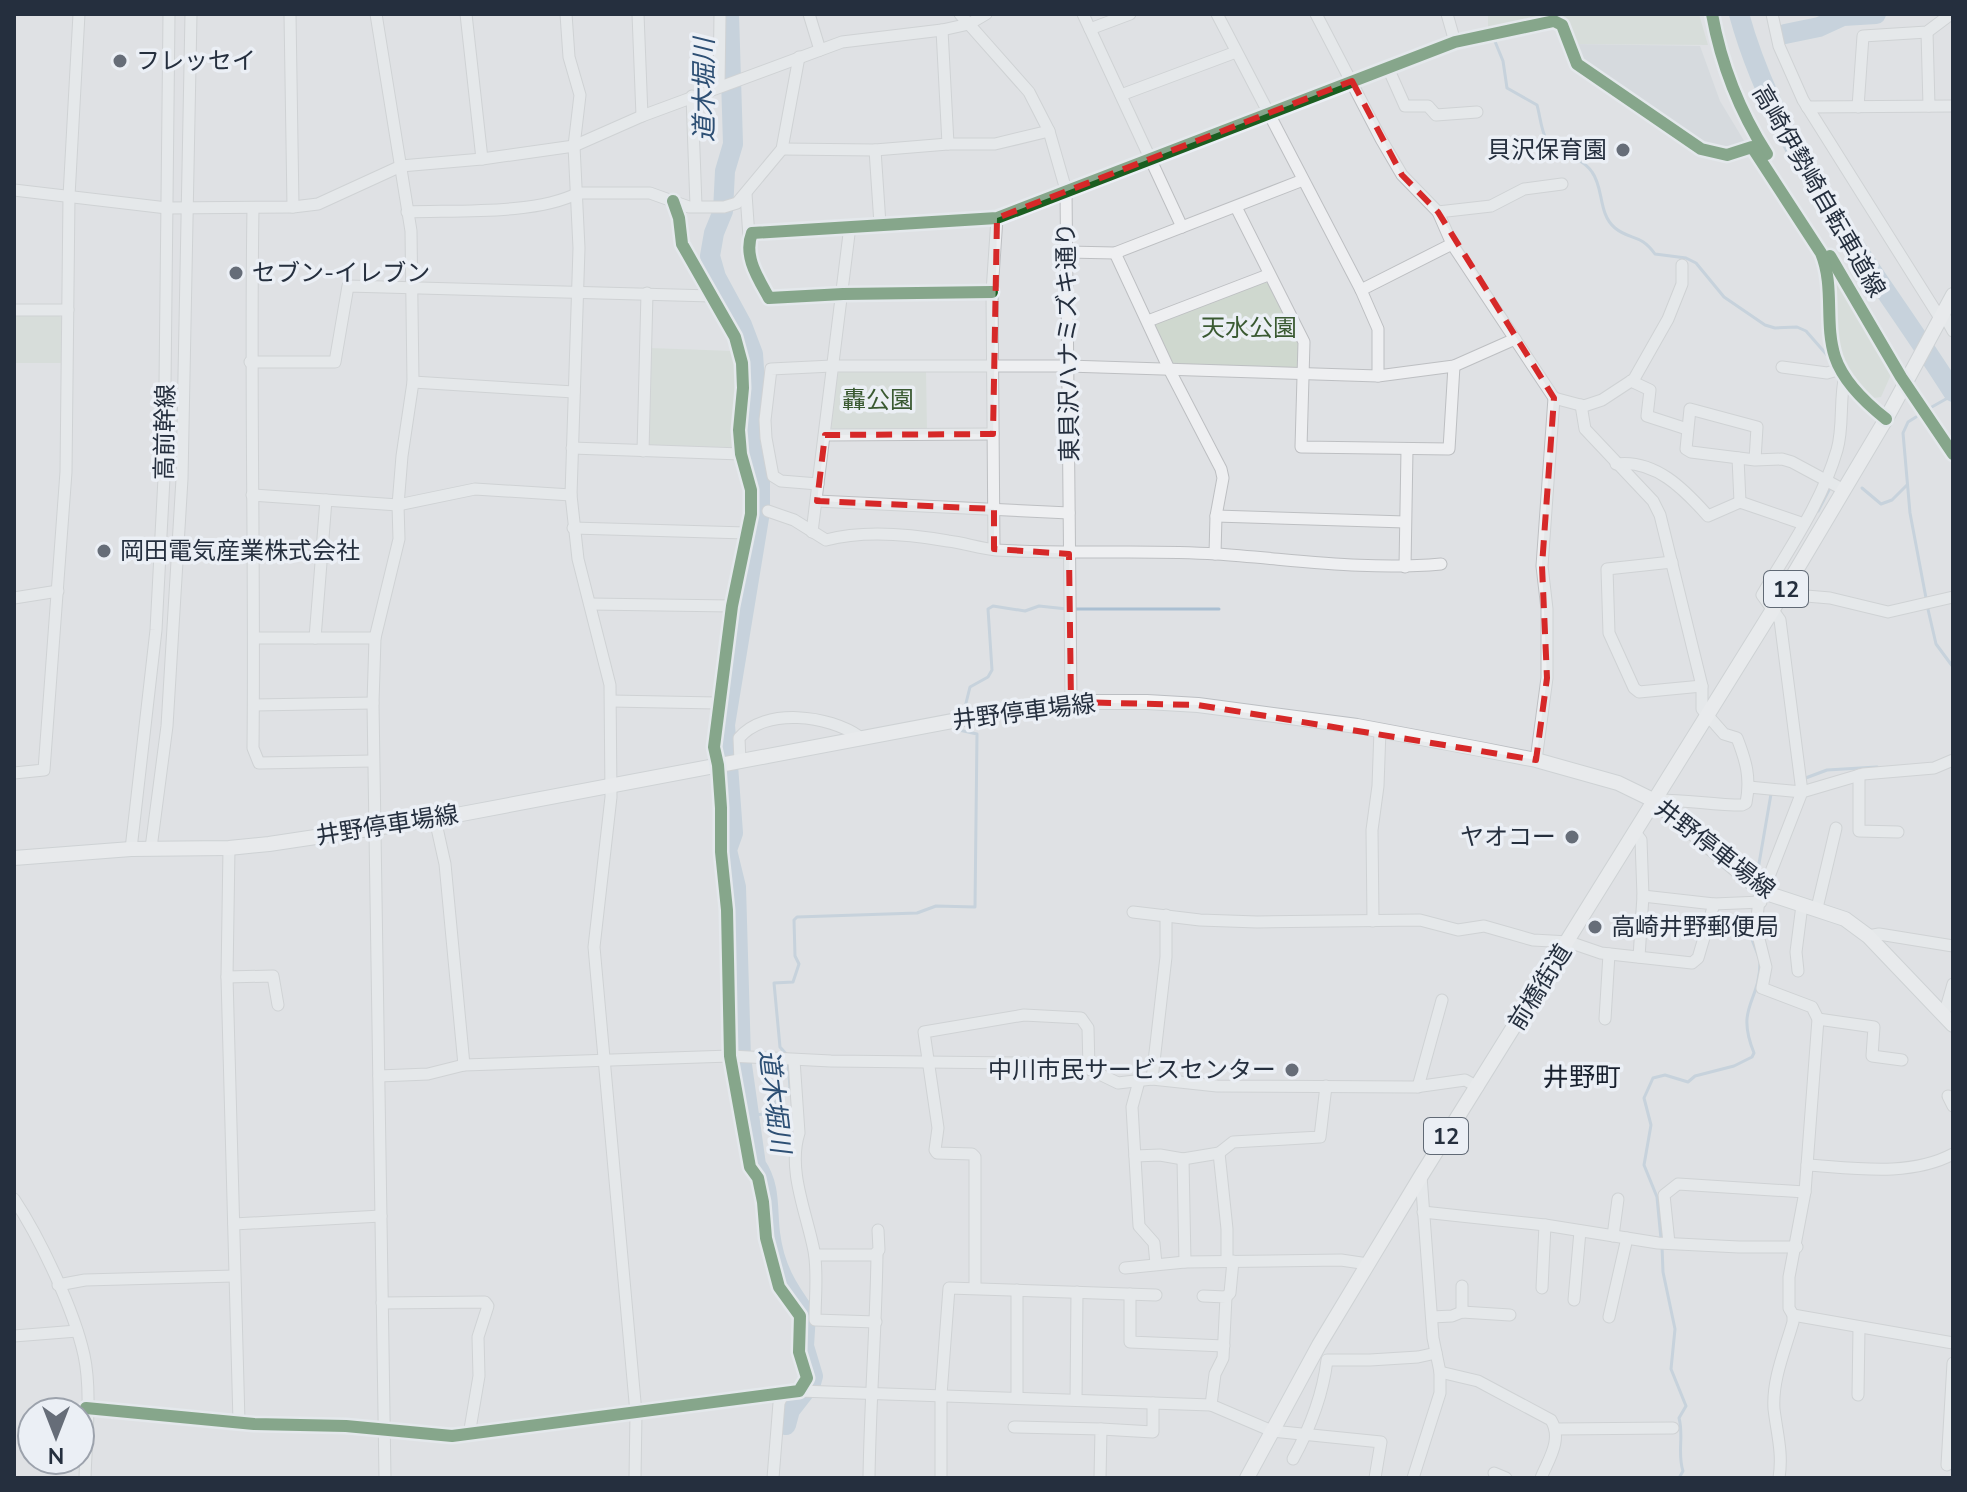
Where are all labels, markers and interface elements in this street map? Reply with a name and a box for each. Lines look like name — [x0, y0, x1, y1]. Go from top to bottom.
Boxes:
water label: 道木堀川 — [687, 35, 722, 142]
place label: フレッセイ — [136, 45, 256, 77]
marker: フレッセイ — [111, 52, 129, 70]
street label: 高崎伊勢崎自転車道線 — [1745, 79, 1893, 303]
place label: 貝沢保育園 — [1487, 134, 1607, 166]
marker: 貝沢保育園 — [1614, 141, 1632, 159]
street label: 東貝沢ハナミズキ通り — [1050, 222, 1086, 462]
place label: セブン-イレブン — [252, 257, 430, 289]
marker: セブン-イレブン — [227, 264, 245, 282]
park label: 天水公園 — [1201, 312, 1297, 344]
street label: 高前幹線 — [148, 384, 182, 480]
park label: 轟公園 — [842, 384, 914, 416]
place label: 岡田電気産業株式会社 — [120, 535, 360, 567]
marker: 岡田電気産業株式会社 — [95, 542, 113, 560]
road number: 12 — [1764, 571, 1808, 607]
street label: 井野停車場線 — [951, 687, 1097, 737]
street label: 井野停車場線 — [1648, 792, 1782, 906]
street label: 井野停車場線 — [313, 798, 461, 852]
place label: ヤオコー — [1460, 821, 1556, 853]
marker: ヤオコー — [1563, 828, 1581, 846]
place label: 高崎井野郵便局 — [1611, 911, 1779, 943]
marker: 高崎井野郵便局 — [1586, 918, 1604, 936]
street label: 前橋街道 — [1501, 938, 1579, 1036]
water label: 道木堀川 — [751, 1047, 799, 1158]
place label: 中川市民サービスセンター — [988, 1054, 1276, 1086]
district label: 井野町 — [1543, 1060, 1621, 1095]
marker: 中川市民サービスセンター — [1283, 1061, 1301, 1079]
road number: 12 — [1424, 1118, 1468, 1154]
north arrow — [16, 1396, 96, 1476]
text: N — [48, 1440, 64, 1470]

